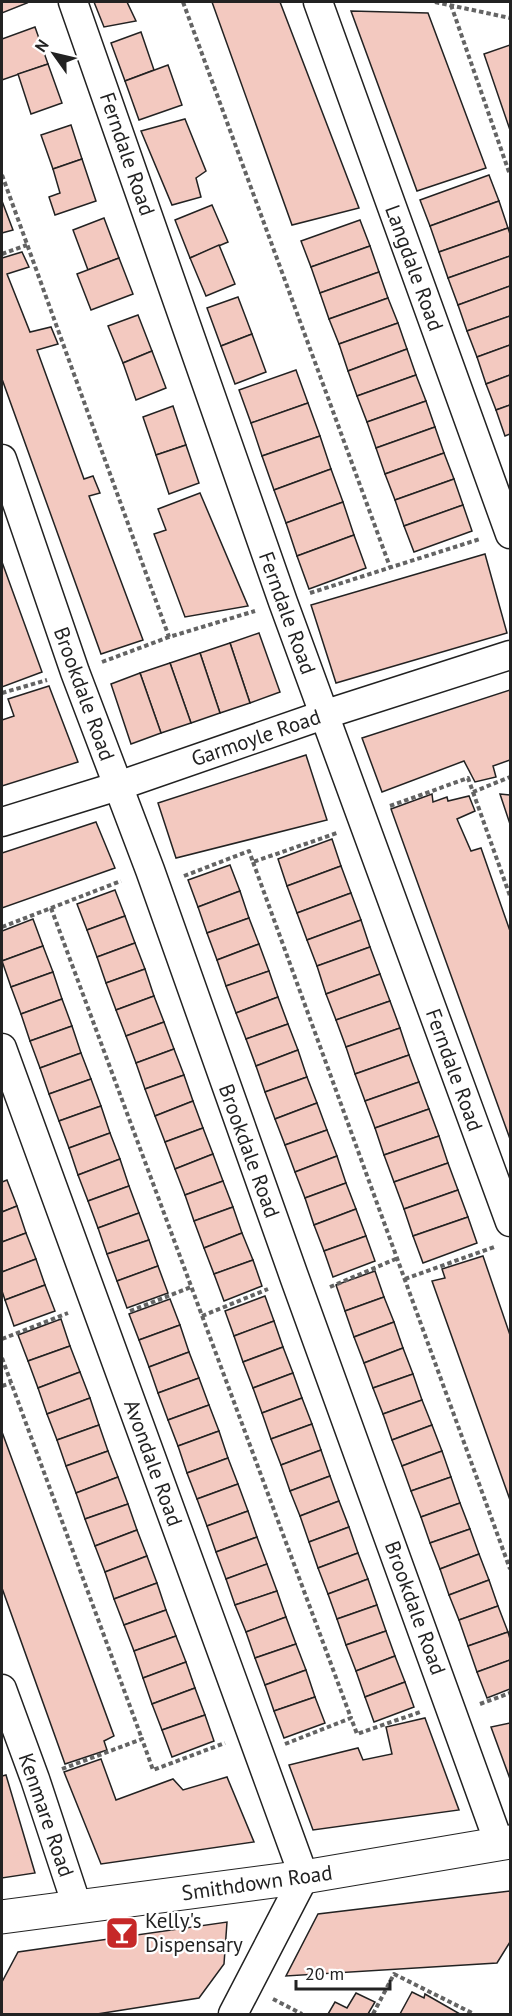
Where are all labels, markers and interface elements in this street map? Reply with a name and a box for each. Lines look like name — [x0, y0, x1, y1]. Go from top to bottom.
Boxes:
north arrow — [24, 24, 84, 84]
text: N — [30, 36, 53, 56]
street label: Ferndale Road — [94, 89, 161, 219]
street label: Langdale Road — [379, 201, 450, 335]
street label: Ferndale Road — [253, 548, 322, 678]
street label: Brookdale Road — [48, 623, 121, 764]
street label: Garmoyle Road — [188, 703, 324, 772]
street label: Ferndale Road — [420, 1005, 489, 1135]
street label: Brookdale Road — [213, 1080, 286, 1221]
street label: Avondale Road — [118, 1396, 189, 1530]
street label: Brookdale Road — [379, 1537, 452, 1678]
street label: Kenmare Road — [13, 1749, 80, 1880]
street label: Smithdown Road — [180, 1859, 334, 1906]
place label: Kelly's Dispensary — [145, 1907, 243, 1958]
bar icon: Kelly's Dispensary — [104, 1915, 140, 1951]
scale bar — [296, 1953, 390, 1991]
text: 20 m — [305, 1962, 344, 1985]

